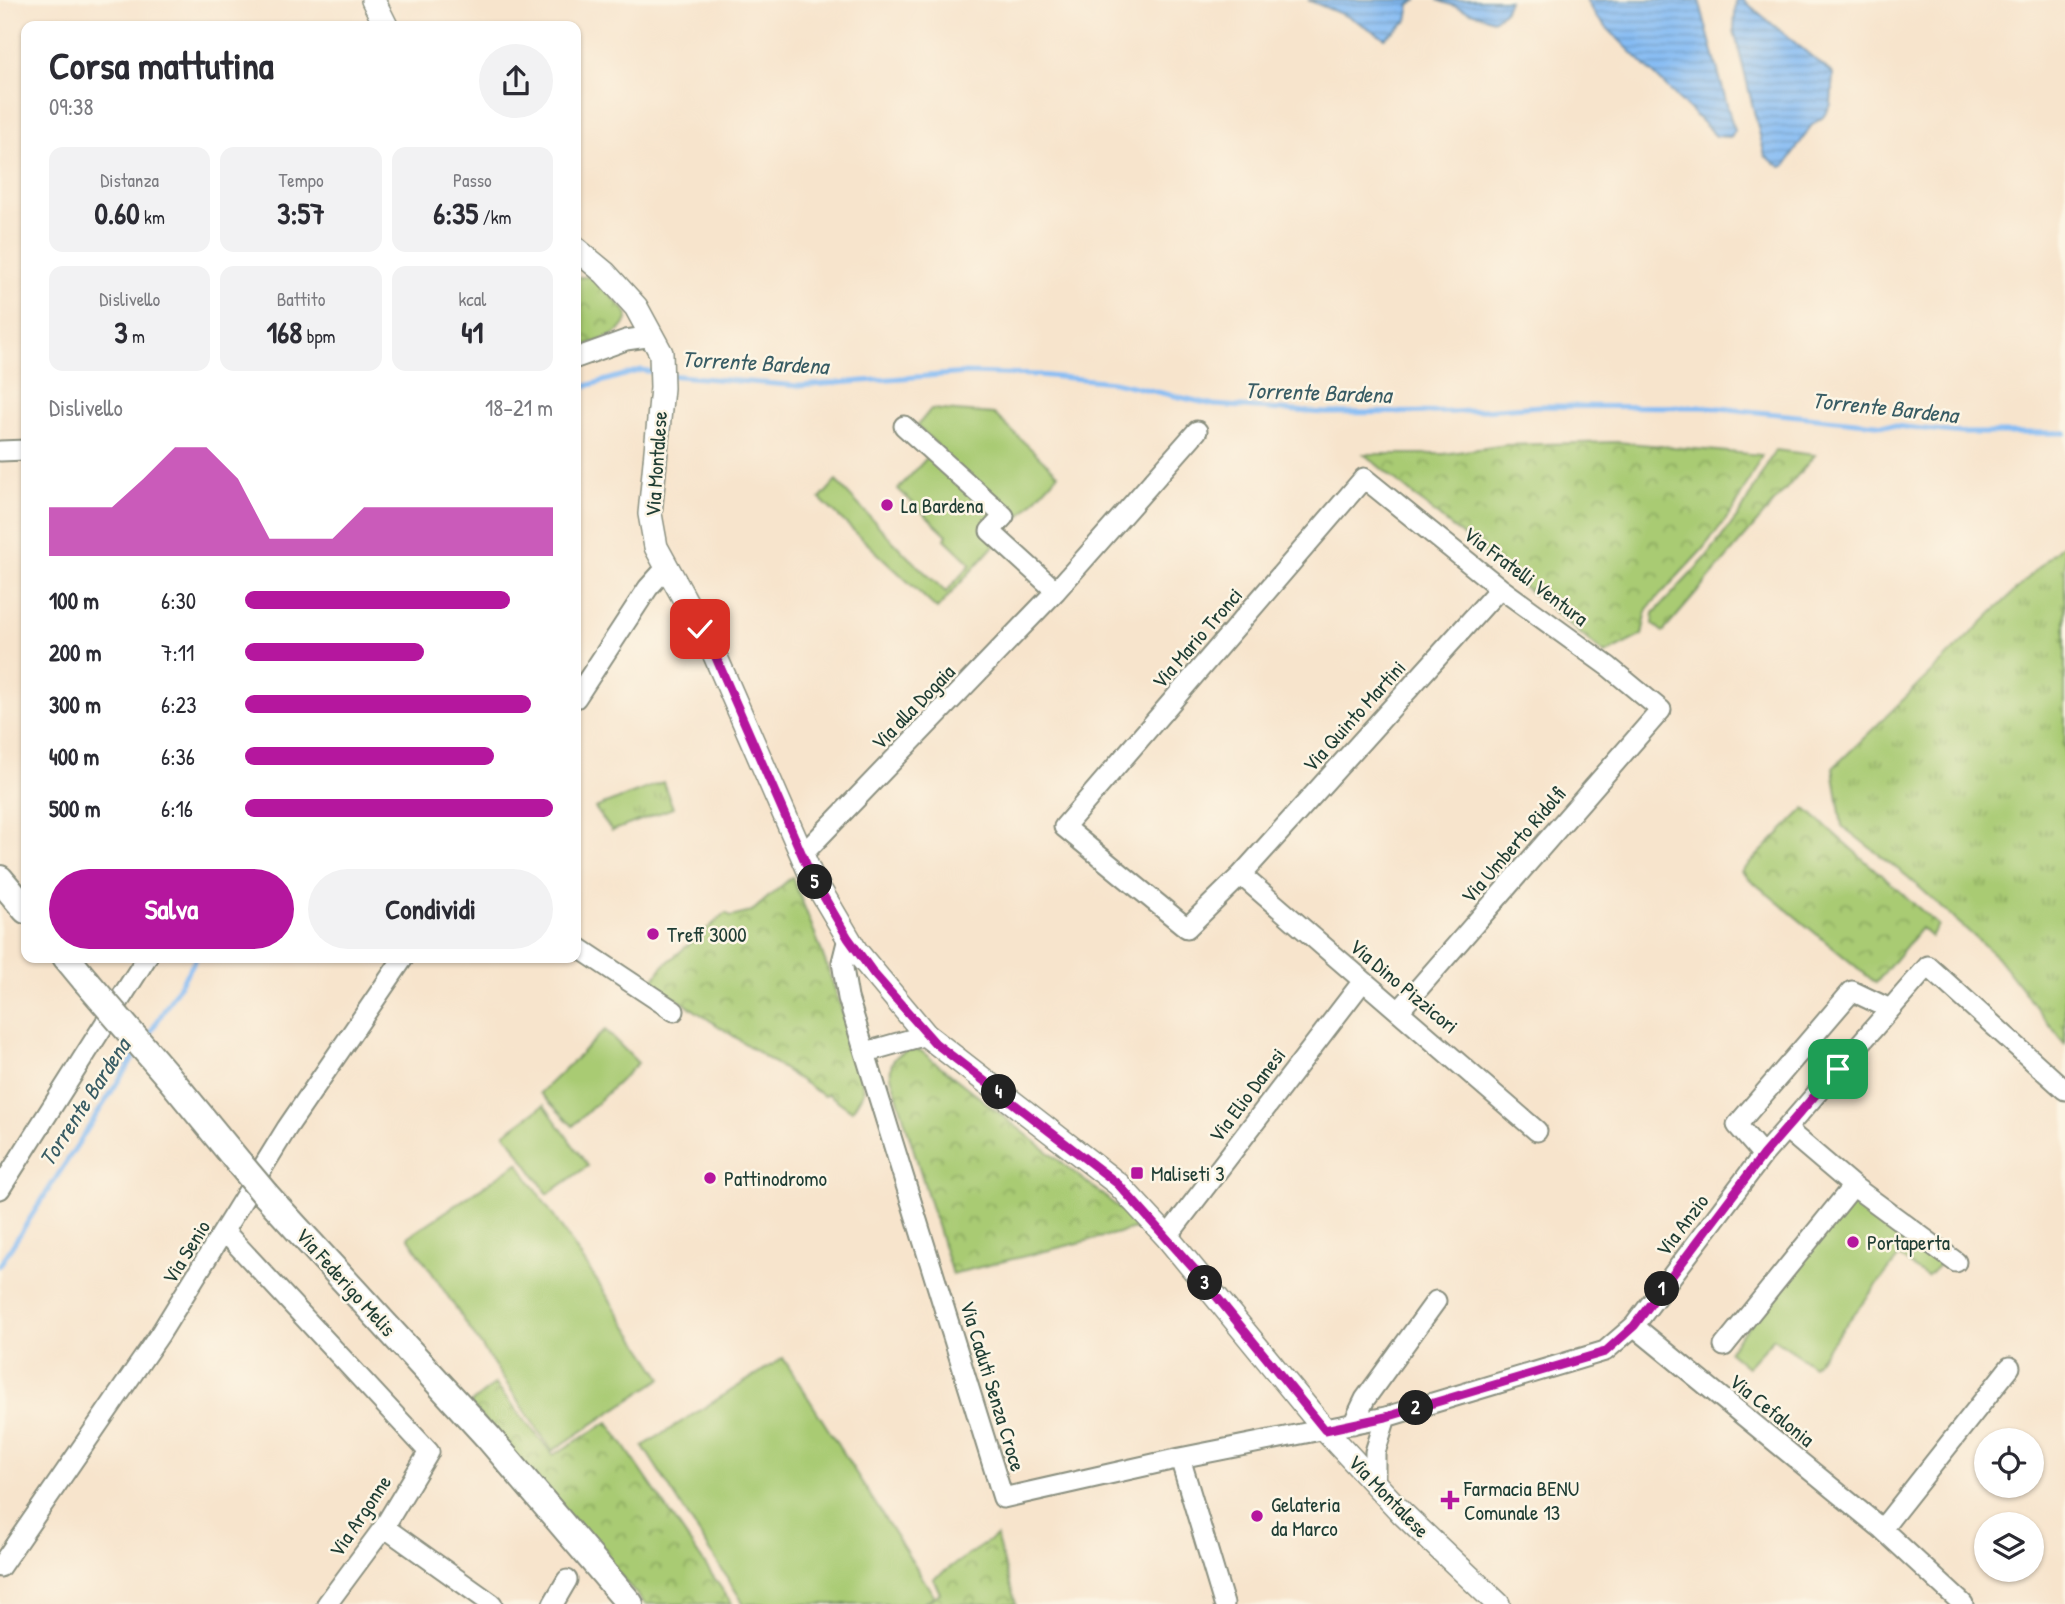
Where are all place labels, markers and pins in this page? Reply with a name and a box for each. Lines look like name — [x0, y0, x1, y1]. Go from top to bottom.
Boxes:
place label: La Bardena — [901, 491, 983, 520]
marker: La Bardena — [879, 497, 895, 513]
pin — [670, 599, 730, 659]
pin: 5 — [798, 864, 832, 900]
place label: Treff 3000 — [667, 920, 747, 949]
marker: Treff 3000 — [645, 926, 661, 942]
pin — [1808, 1039, 1868, 1099]
pin: 4 — [982, 1074, 1016, 1110]
place label: Maliseti 3 — [1151, 1159, 1225, 1188]
place label: Pattinodromo — [724, 1164, 827, 1193]
marker: Maliseti 3 — [1129, 1165, 1145, 1181]
marker: Pattinodromo — [702, 1170, 718, 1186]
place label: Portaperta — [1867, 1228, 1950, 1257]
marker: Portaperta — [1845, 1234, 1861, 1250]
pin: 3 — [1188, 1266, 1222, 1300]
pin: 1 — [1644, 1272, 1680, 1306]
pin: 2 — [1398, 1390, 1434, 1426]
place label: Farmacia BENU Comunale 13 — [1463, 1474, 1579, 1527]
place label: Gelateria da Marco — [1271, 1490, 1340, 1543]
marker: Farmacia BENU Comunale 13 — [1442, 1492, 1458, 1508]
marker: Gelateria da Marco — [1249, 1508, 1265, 1524]

